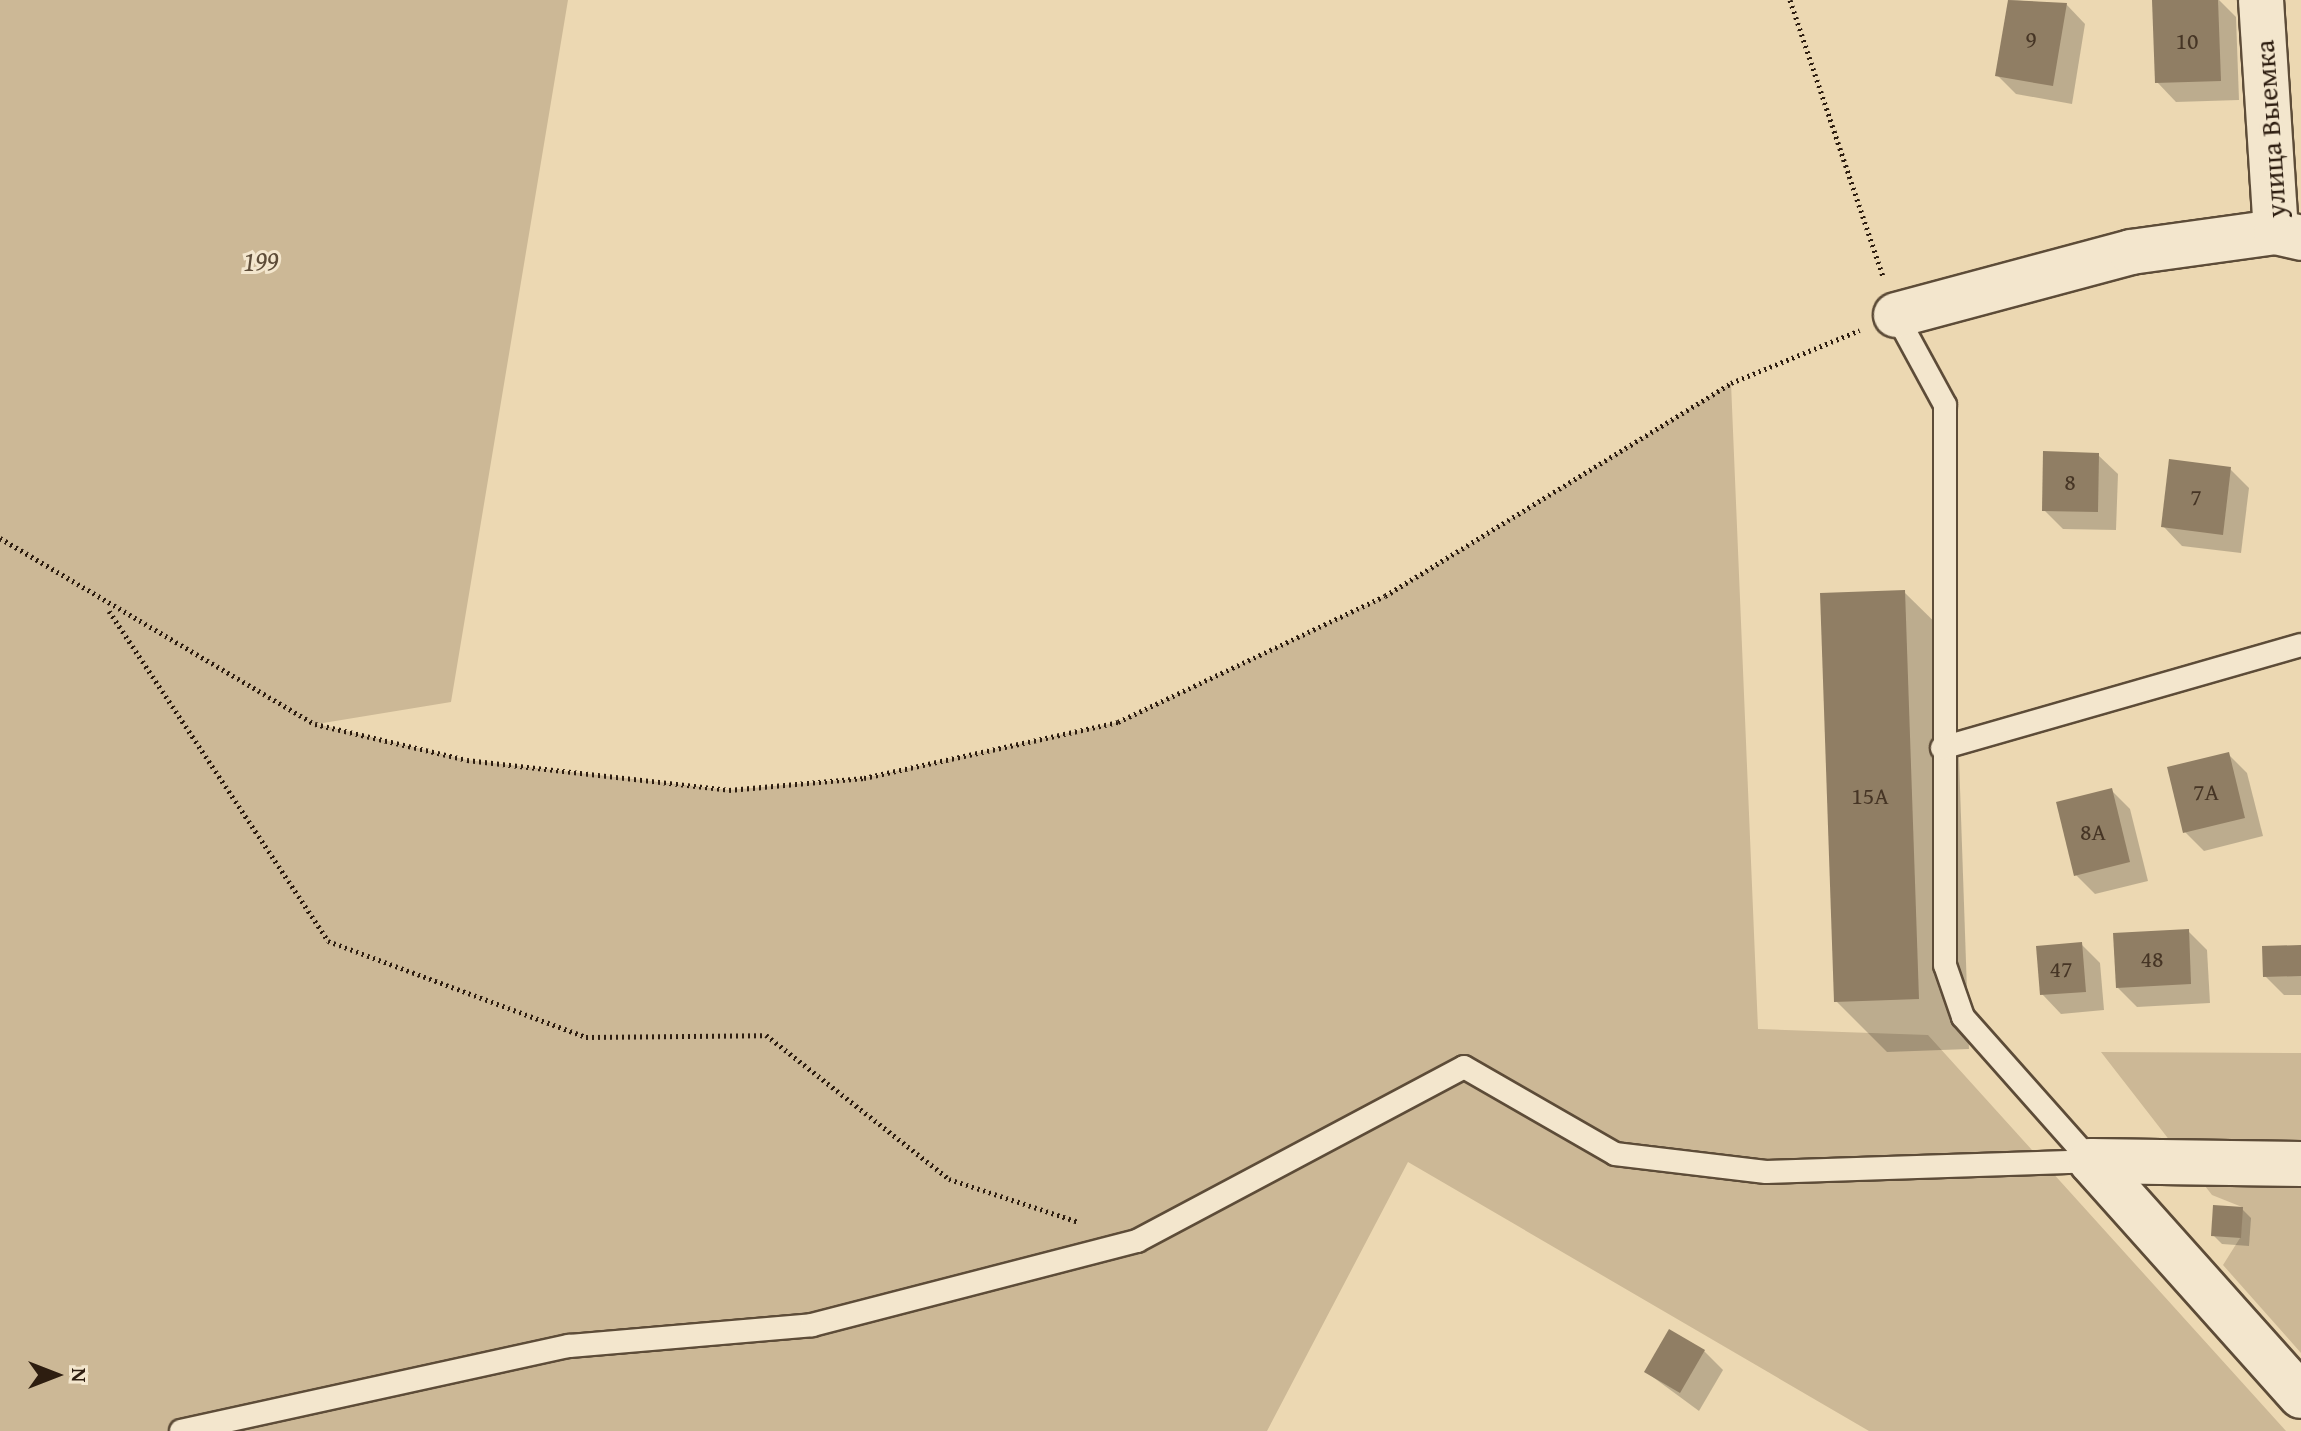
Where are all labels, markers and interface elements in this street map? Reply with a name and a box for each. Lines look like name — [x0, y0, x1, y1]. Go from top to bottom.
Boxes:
house number: 9 — [2025, 25, 2037, 53]
house number: 10 — [2175, 27, 2199, 55]
street label: улица Выемка — [2247, 39, 2293, 219]
park label: 199 — [243, 244, 279, 278]
house number: 8 — [2064, 468, 2076, 496]
house number: 7 — [2190, 483, 2202, 511]
house number: 7А — [2193, 778, 2219, 806]
house number: 15А — [1851, 782, 1889, 810]
house number: 8А — [2080, 818, 2106, 846]
house number: 48 — [2140, 945, 2164, 973]
house number: 47 — [2049, 955, 2073, 983]
north arrow — [16, 1335, 96, 1415]
text: N — [64, 1368, 96, 1382]

